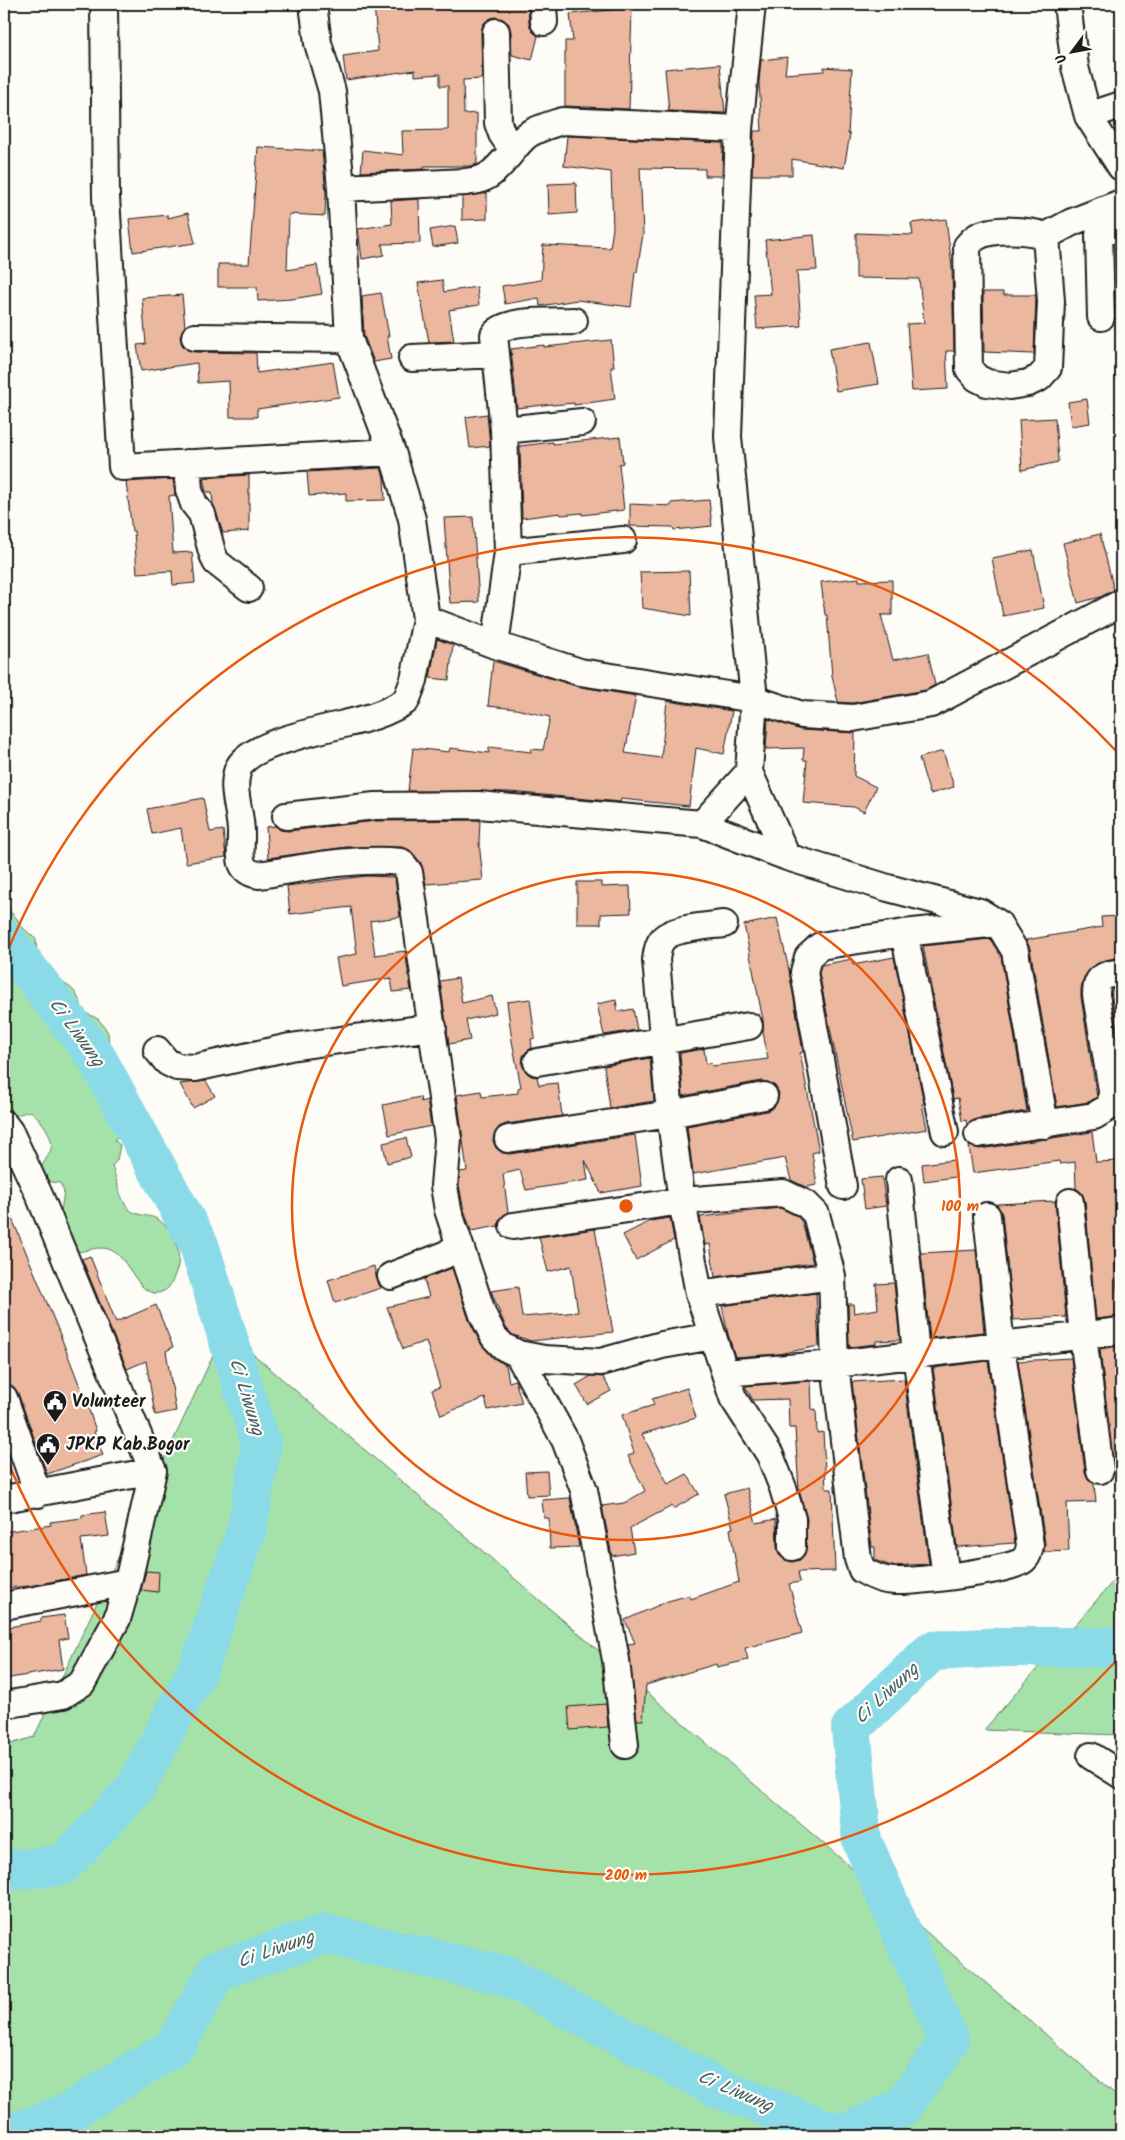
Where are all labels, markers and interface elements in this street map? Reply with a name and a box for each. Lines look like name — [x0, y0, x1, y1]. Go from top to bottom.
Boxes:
north arrow — [1048, 28, 1098, 78]
text: U — [1050, 48, 1073, 68]
water label: Ci Liwung — [41, 992, 112, 1075]
text: 100 m — [941, 1195, 979, 1219]
centre of rings — [617, 1197, 635, 1215]
water label: Ci Liwung — [220, 1355, 272, 1440]
place label: Volunteer — [72, 1388, 147, 1417]
public building icon: Volunteer — [42, 1389, 68, 1423]
place label: JPKP Kab.Bogor — [66, 1431, 191, 1460]
public building icon: JPKP Kab.Bogor — [35, 1432, 61, 1466]
water label: Ci Liwung — [848, 1655, 927, 1732]
text: 200 m — [605, 1864, 647, 1888]
water label: Ci Liwung — [234, 1923, 319, 1977]
water label: Ci Liwung — [693, 2063, 778, 2122]

